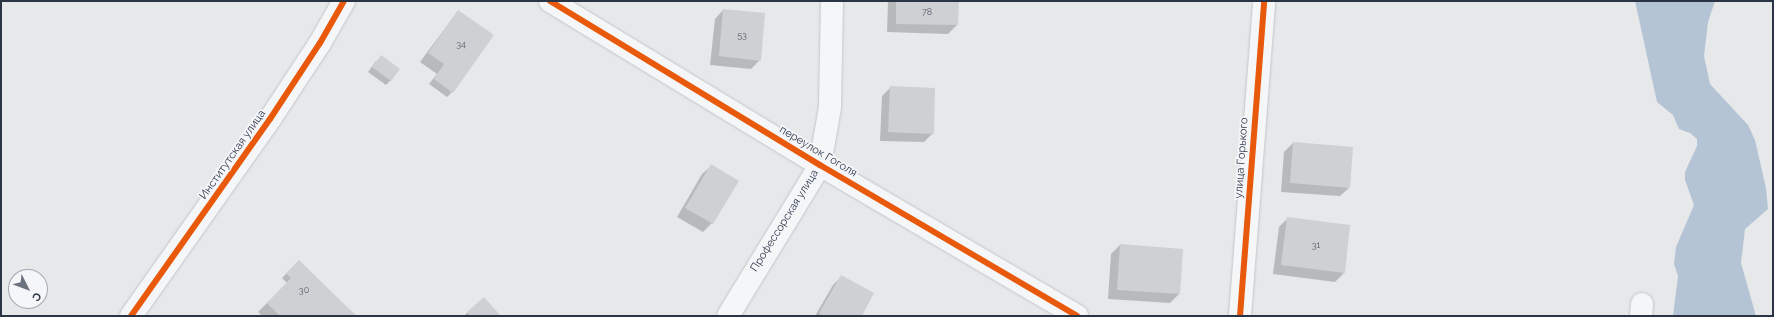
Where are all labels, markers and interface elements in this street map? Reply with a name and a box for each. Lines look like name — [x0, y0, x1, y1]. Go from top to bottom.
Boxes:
house number: 78 — [922, 7, 932, 17]
house number: 53 — [737, 30, 747, 40]
house number: 34 — [456, 39, 466, 49]
street label: Институтская улица — [197, 108, 269, 202]
street label: улица Горького — [1233, 117, 1251, 199]
street label: переулок Гоголя — [777, 124, 859, 180]
street label: Профессорская улица — [748, 167, 822, 275]
house number: 31 — [1312, 240, 1320, 250]
north arrow — [8, 269, 48, 309]
house number: 30 — [299, 285, 309, 295]
text: С — [29, 290, 44, 304]

